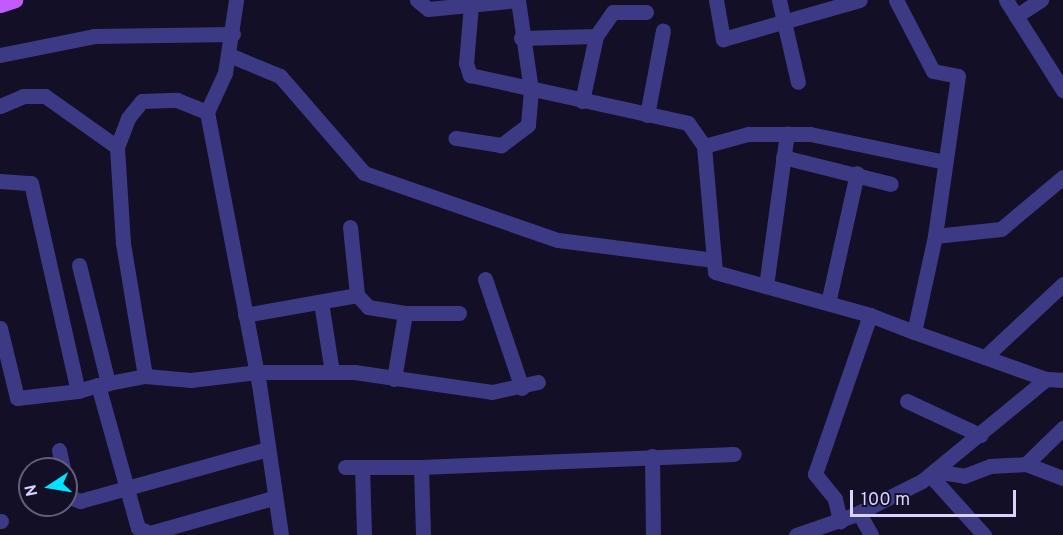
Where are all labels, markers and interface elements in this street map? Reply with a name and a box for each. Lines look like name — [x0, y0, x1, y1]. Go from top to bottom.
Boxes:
north arrow — [18, 457, 78, 517]
scale bar — [853, 478, 1020, 516]
text: N — [21, 483, 43, 498]
text: 100 m — [861, 489, 910, 512]

